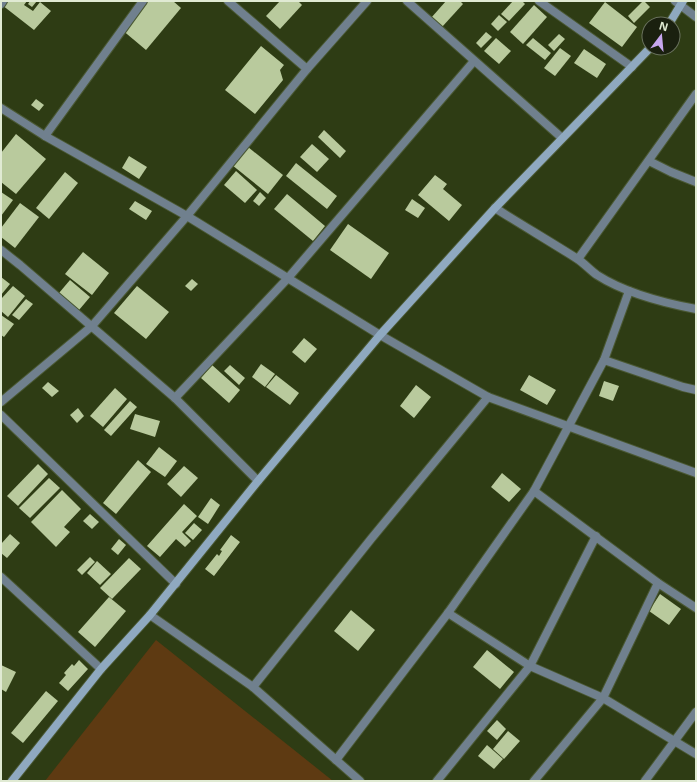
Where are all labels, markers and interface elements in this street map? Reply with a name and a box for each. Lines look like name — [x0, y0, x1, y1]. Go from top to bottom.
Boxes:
north arrow — [641, 16, 681, 56]
text: N — [658, 17, 670, 34]

